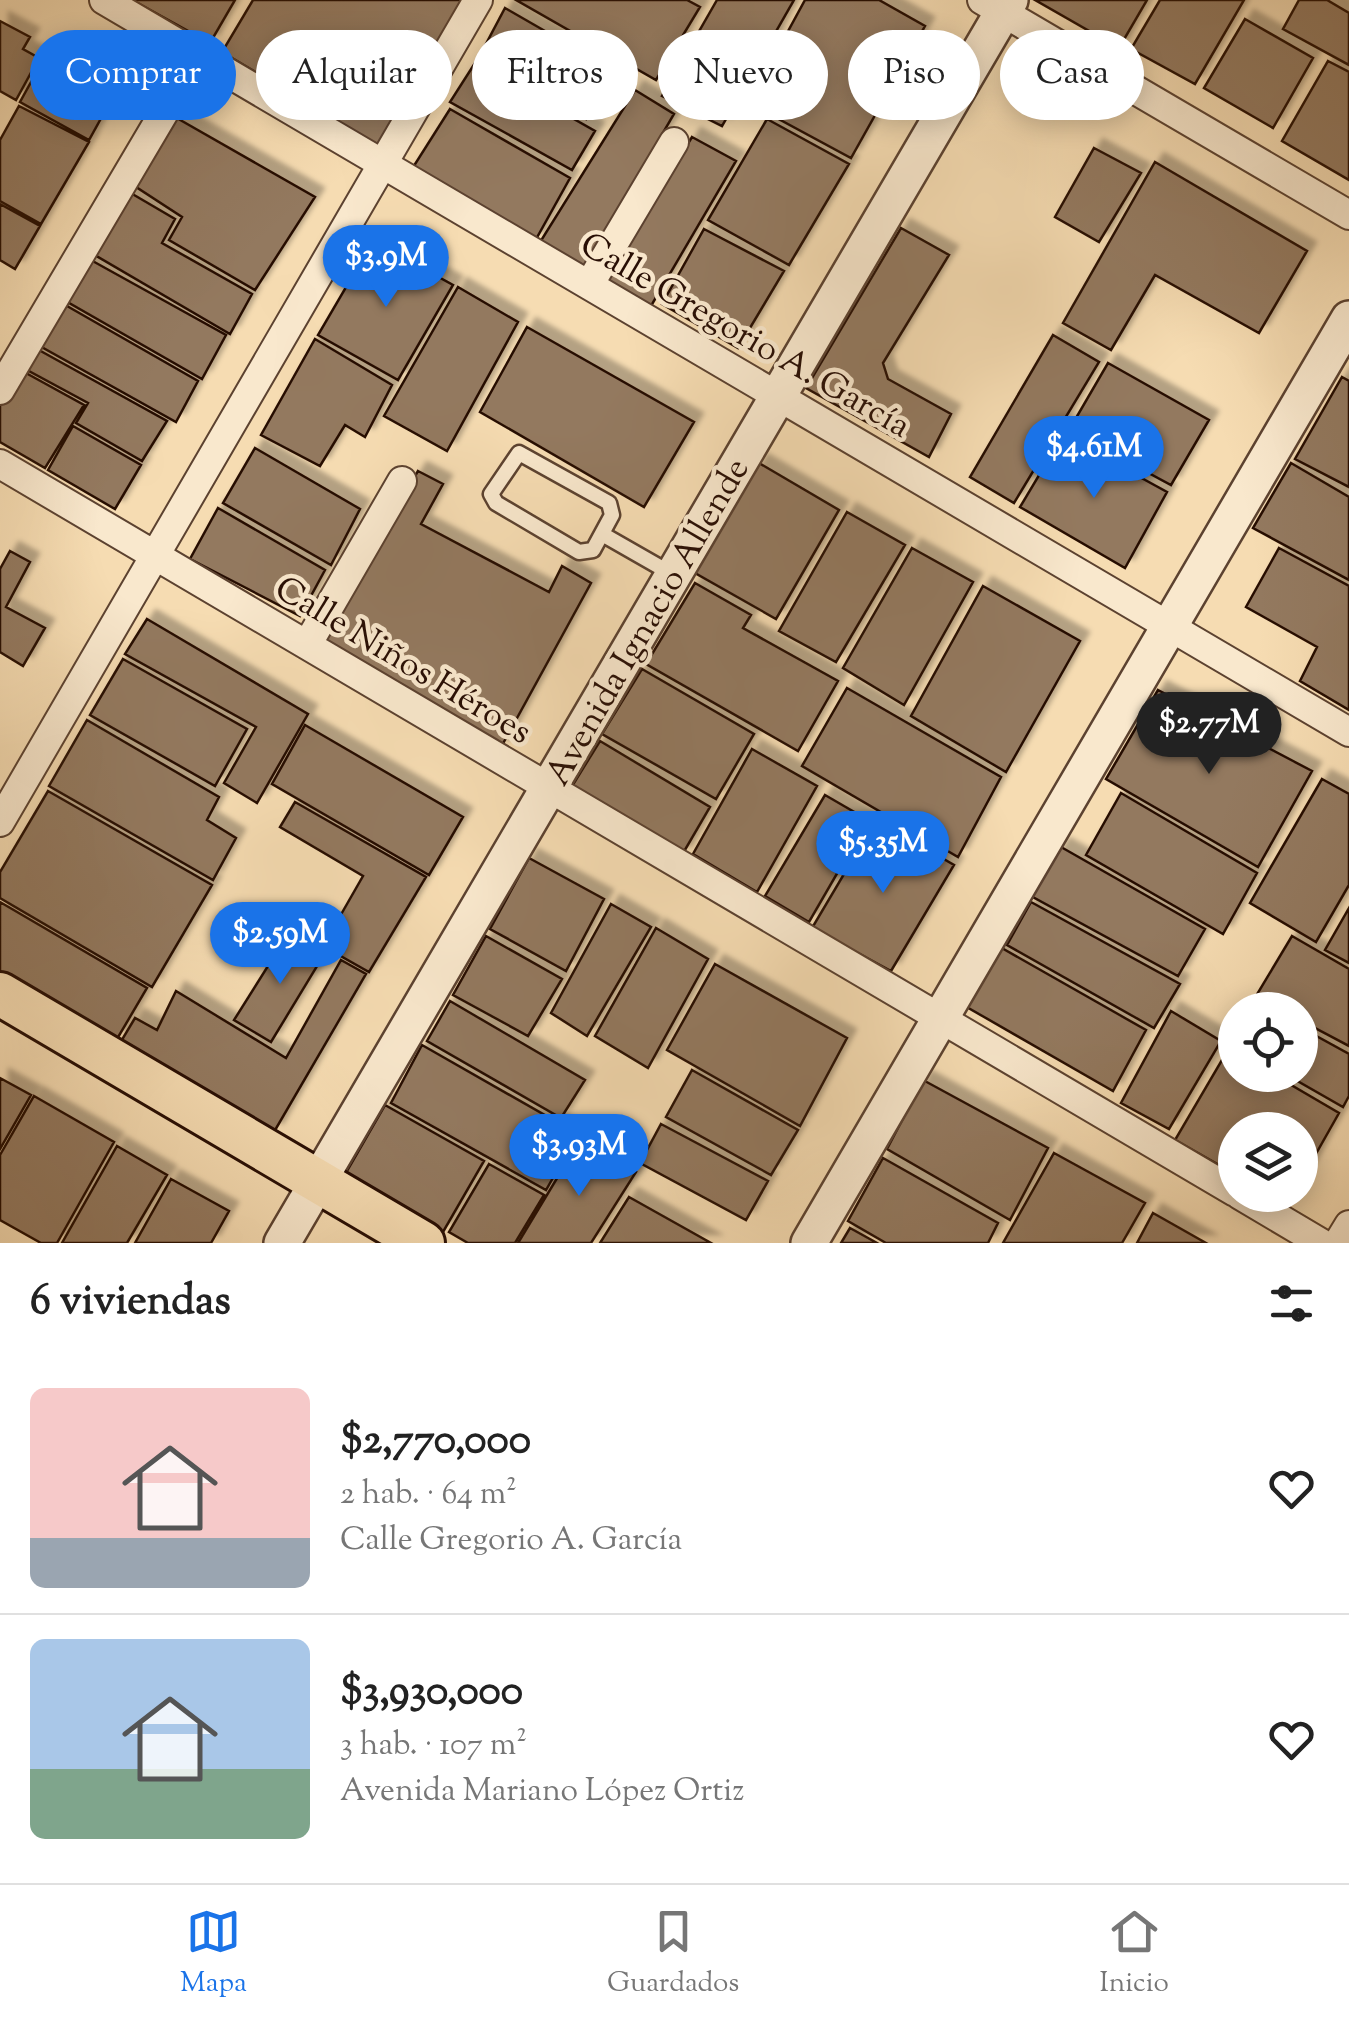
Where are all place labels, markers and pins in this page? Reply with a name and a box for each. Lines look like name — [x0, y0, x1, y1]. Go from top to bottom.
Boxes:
pin: $3.9M — [316, 225, 456, 310]
pin: $4.61M — [1013, 416, 1175, 501]
pin: $2.77M — [1128, 692, 1290, 777]
pin: $5.35M — [802, 811, 964, 896]
pin: $2.59M — [199, 902, 361, 987]
pin: $3.93M — [498, 1114, 660, 1199]

